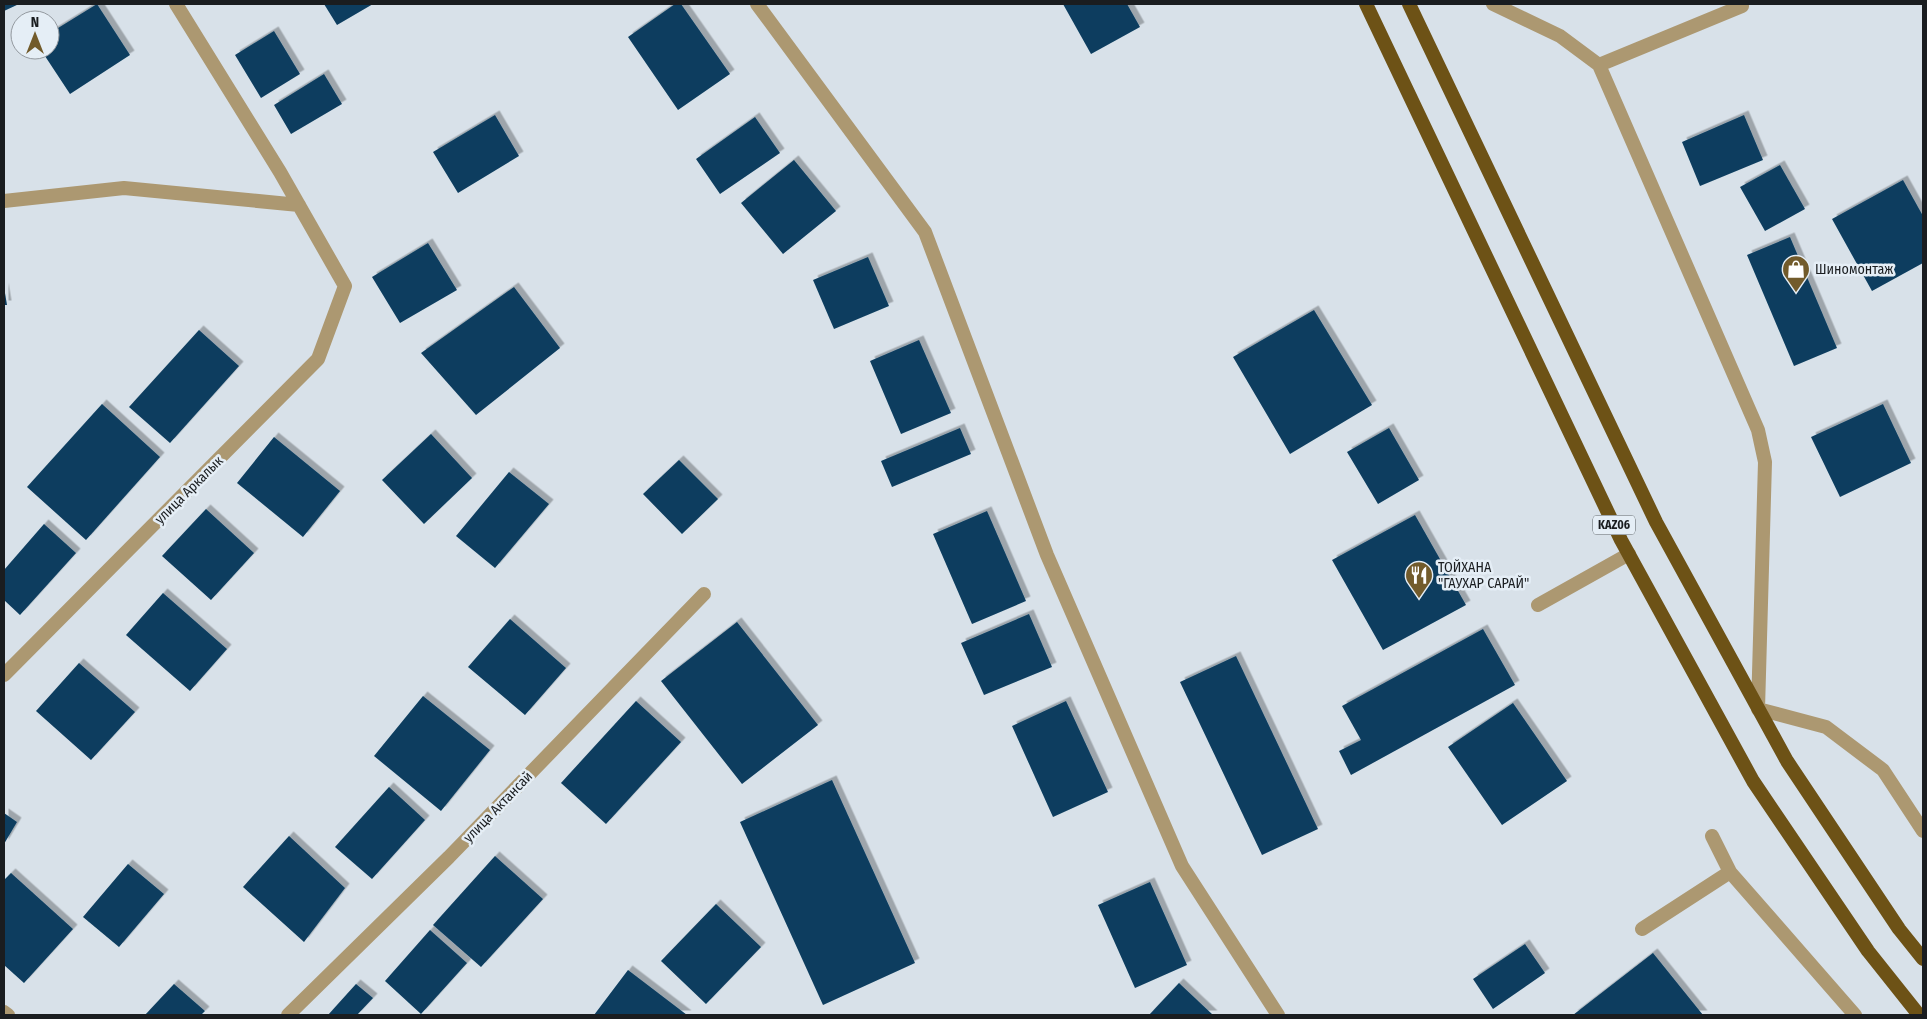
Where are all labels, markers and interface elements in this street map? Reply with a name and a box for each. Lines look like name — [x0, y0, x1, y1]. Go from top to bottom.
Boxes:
north arrow — [10, 10, 60, 60]
text: N — [31, 14, 39, 31]
shop icon: Шиномонтаж — [1781, 254, 1811, 293]
place label: Шиномонтаж — [1815, 261, 1893, 278]
street label: улица Аркалык — [151, 452, 227, 528]
road number: KАZ06 — [1593, 516, 1635, 534]
place label: ТОЙХАНА "ГАУХАР САРАЙ" — [1438, 559, 1529, 592]
restaurant icon: ТОЙХАНА "ГАУХАР САРАЙ" — [1404, 560, 1434, 599]
street label: улица Актансай — [460, 768, 536, 846]

